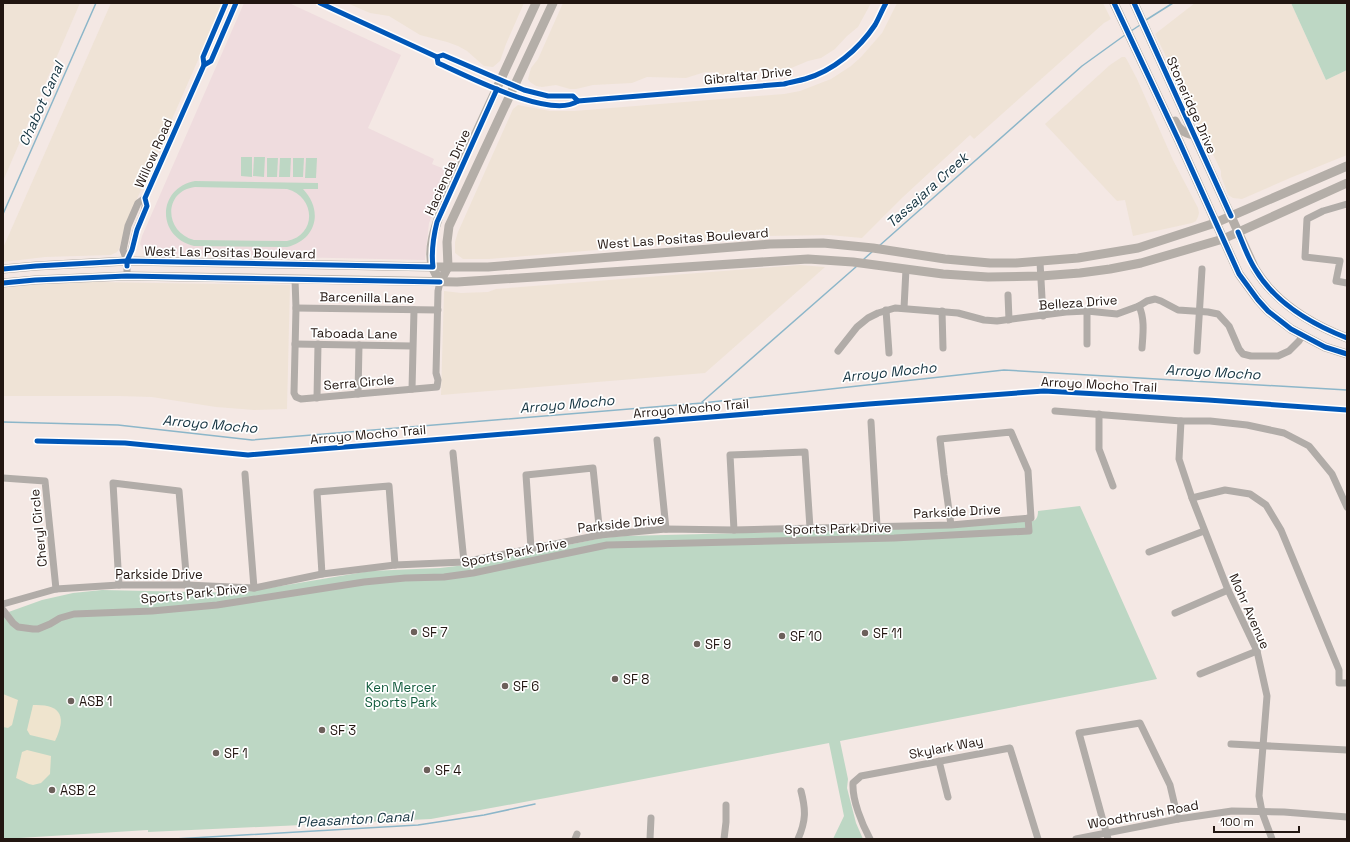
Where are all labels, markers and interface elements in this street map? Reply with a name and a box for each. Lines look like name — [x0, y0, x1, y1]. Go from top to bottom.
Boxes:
street label: Stoneridge Drive — [1163, 54, 1221, 156]
water label: Chabot Canal — [14, 58, 68, 149]
street label: Gibraltar Drive — [703, 62, 793, 89]
street label: Willow Road — [131, 116, 176, 191]
street label: Hacienda Drive — [421, 126, 474, 218]
water label: Tassajara Creek — [882, 148, 973, 232]
street label: West Las Positas Boulevard — [597, 224, 769, 253]
street label: West Las Positas Boulevard — [144, 243, 316, 262]
street label: Barcenilla Lane — [319, 288, 415, 307]
street label: Belleza Drive — [1038, 291, 1118, 314]
street label: Taboada Lane — [310, 324, 398, 343]
water label: Arroyo Mocho — [841, 358, 938, 386]
water label: Arroyo Mocho — [1165, 361, 1261, 383]
street label: Serra Circle — [323, 371, 395, 394]
street label: Arroyo Mocho Trail — [1040, 373, 1158, 396]
water label: Arroyo Mocho — [519, 391, 615, 417]
street label: Arroyo Mocho Trail — [632, 395, 750, 422]
water label: Arroyo Mocho — [162, 411, 258, 437]
street label: Arroyo Mocho Trail — [309, 421, 427, 448]
street label: Cheryl Circle — [26, 488, 51, 568]
street label: Parkside Drive — [913, 501, 1001, 522]
street label: Parkside Drive — [577, 510, 665, 537]
street label: Sports Park Drive — [784, 519, 892, 538]
street label: Sports Park Drive — [460, 534, 568, 571]
street label: Parkside Drive — [115, 566, 203, 583]
street label: Mohr Avenue — [1225, 571, 1274, 652]
street label: Sports Park Drive — [140, 579, 248, 608]
place label: SF 7 — [422, 624, 448, 641]
place label: SF 11 — [873, 625, 902, 642]
marker: SF 7 — [409, 627, 419, 637]
place label: SF 10 — [790, 628, 822, 645]
marker: SF 11 — [860, 628, 870, 638]
marker: SF 10 — [777, 631, 787, 641]
place label: SF 9 — [705, 636, 731, 653]
marker: SF 9 — [692, 639, 702, 649]
place label: SF 8 — [623, 671, 649, 688]
marker: SF 8 — [610, 674, 620, 684]
place label: SF 6 — [513, 678, 539, 695]
park label: Ken Mercer Sports Park — [365, 679, 437, 711]
marker: SF 6 — [500, 681, 510, 691]
place label: ASB 1 — [79, 693, 112, 710]
marker: ASB 1 — [66, 696, 76, 706]
place label: SF 3 — [330, 722, 356, 739]
marker: SF 3 — [317, 725, 327, 735]
street label: Skylark Way — [908, 732, 985, 763]
place label: SF 1 — [224, 745, 248, 762]
marker: SF 1 — [211, 748, 221, 758]
place label: SF 4 — [435, 762, 461, 779]
marker: SF 4 — [422, 765, 432, 775]
place label: ASB 2 — [60, 782, 96, 799]
marker: ASB 2 — [47, 785, 57, 795]
street label: Woodthrush Road — [1086, 796, 1200, 833]
water label: Pleasanton Canal — [297, 807, 415, 831]
scale bar — [1214, 808, 1299, 834]
text: 100 m — [1220, 814, 1254, 830]

